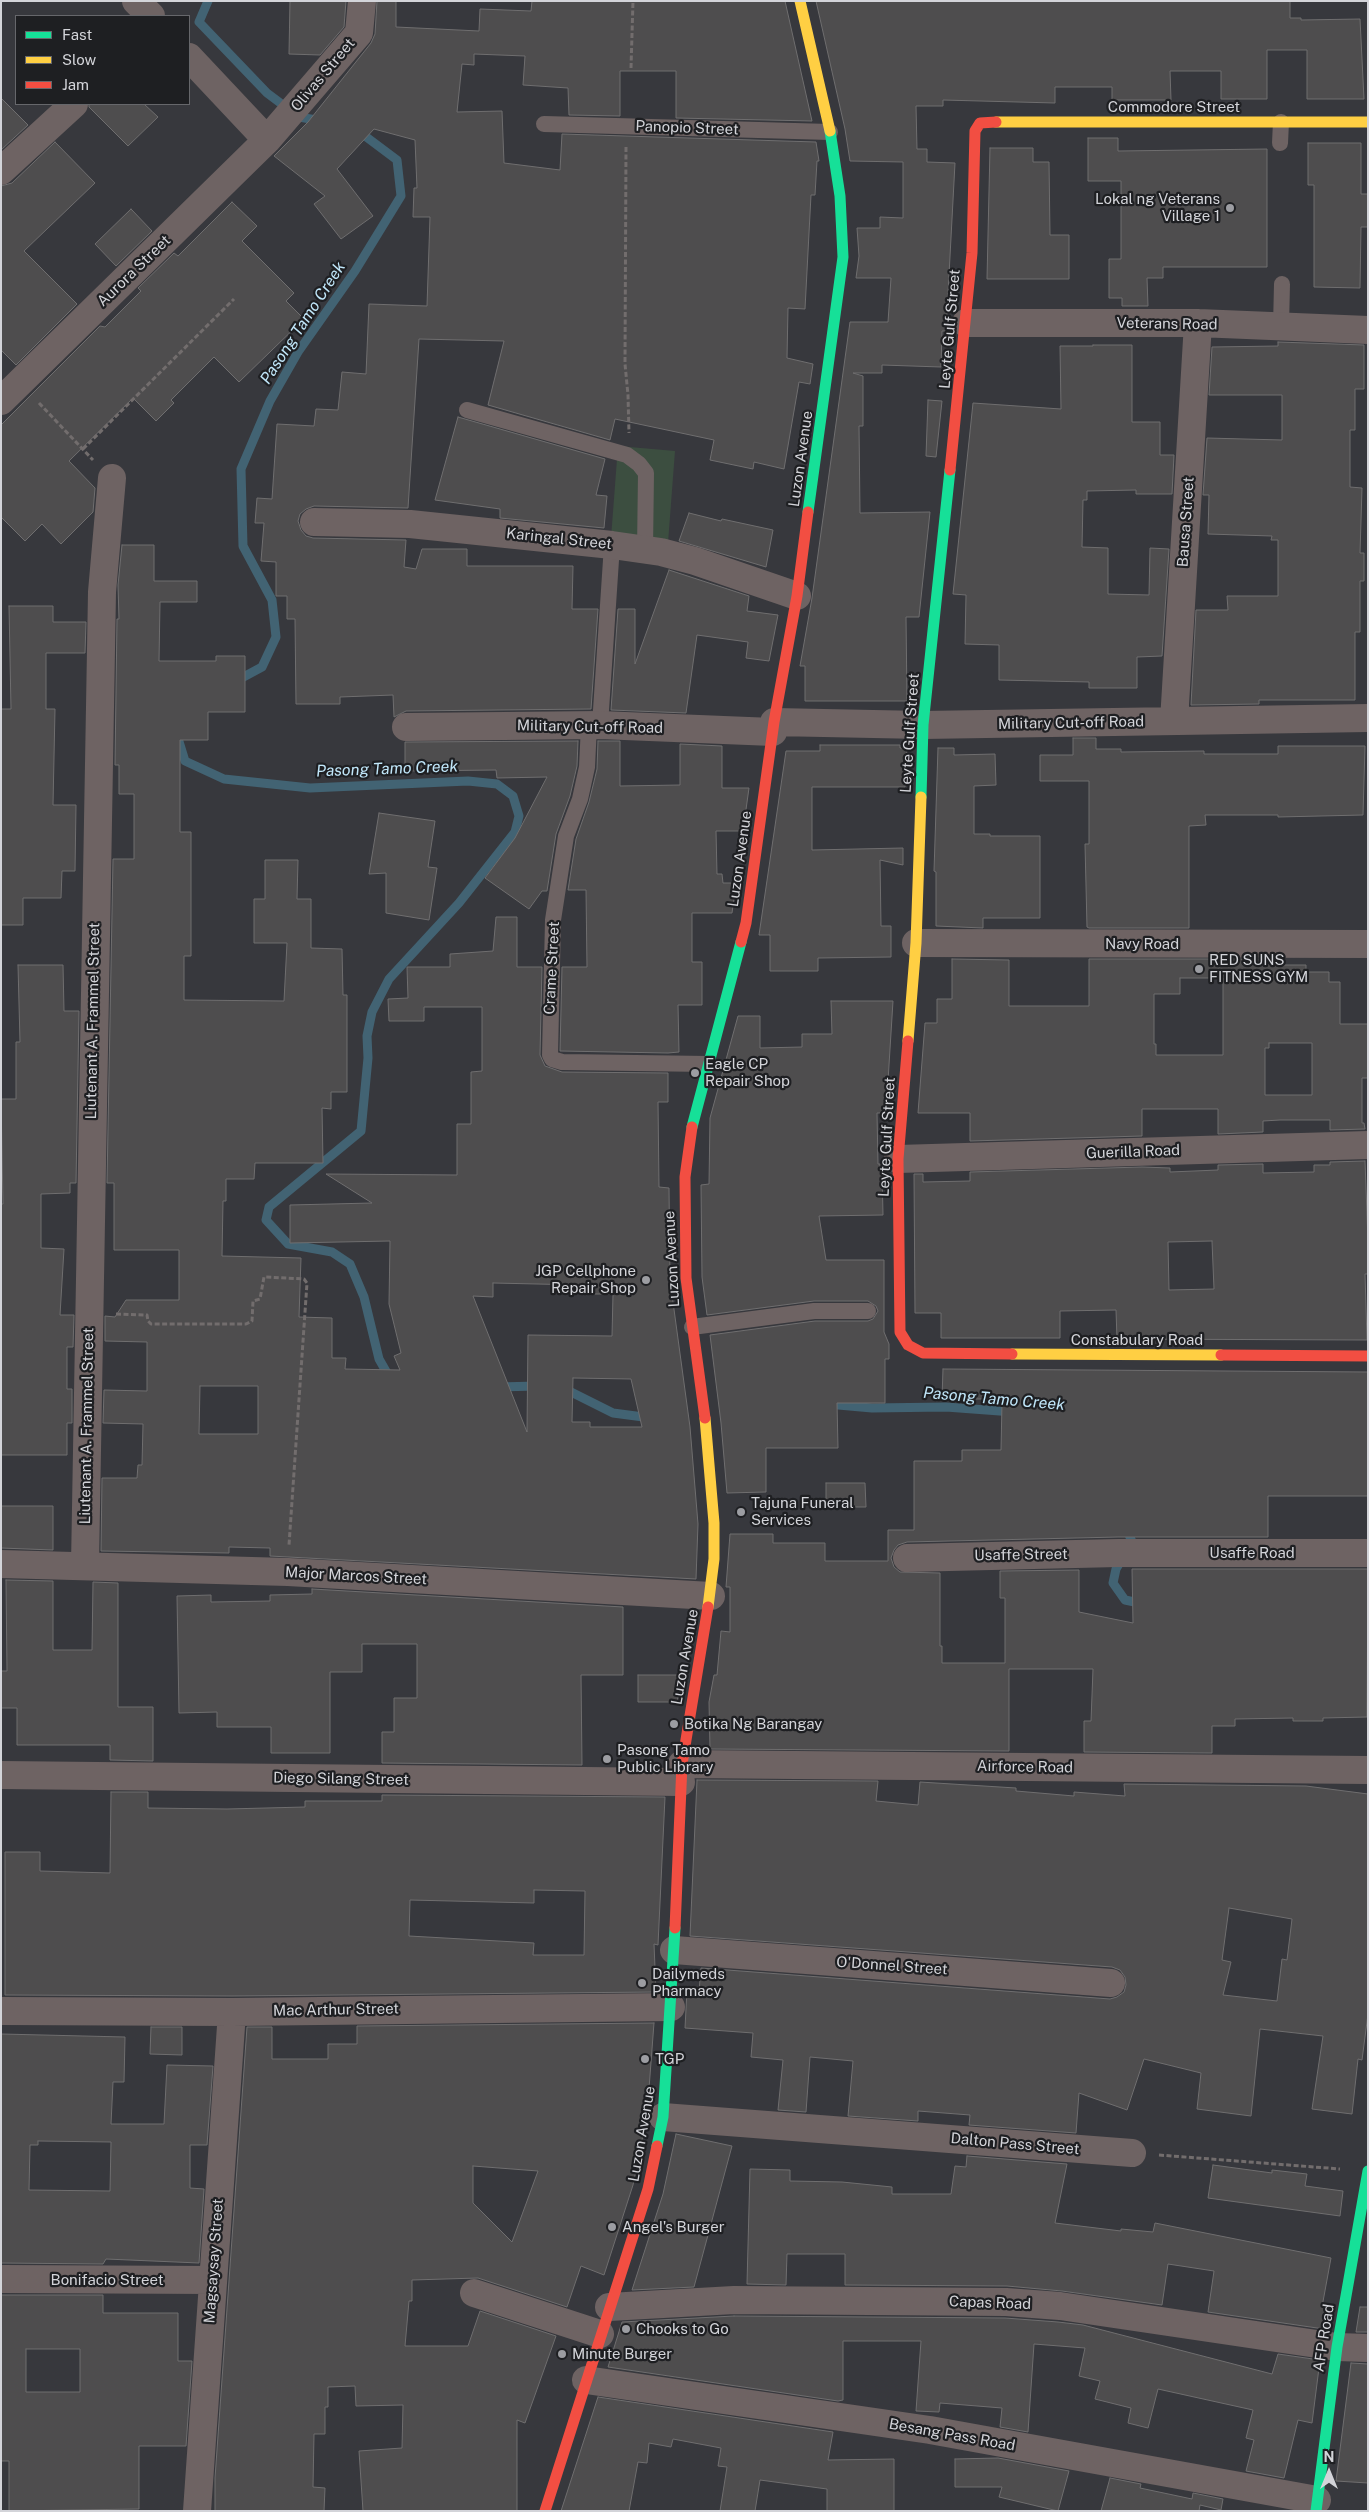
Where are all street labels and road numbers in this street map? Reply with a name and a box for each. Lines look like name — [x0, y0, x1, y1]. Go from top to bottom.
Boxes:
street label: Olivas Street — [287, 35, 359, 115]
street label: Commodore Street — [1108, 98, 1240, 116]
street label: Panopio Street — [635, 117, 739, 139]
street label: Aurora Street — [94, 232, 174, 310]
street label: Leyte Gulf Street — [936, 268, 964, 390]
street label: Veterans Road — [1116, 314, 1218, 334]
street label: Luzon Avenue — [785, 410, 817, 508]
street label: Bausa Street — [1174, 476, 1198, 568]
street label: Karingal Street — [505, 525, 613, 553]
street label: Leyte Gulf Street — [897, 673, 923, 793]
street label: Military Cut-off Road — [998, 713, 1144, 733]
street label: Military Cut-off Road — [517, 717, 663, 737]
street label: Luzon Avenue — [724, 810, 756, 908]
street label: Crame Street — [541, 921, 563, 1015]
street label: Liutenant A. Frammel Street — [82, 922, 104, 1120]
street label: Navy Road — [1105, 935, 1179, 953]
street label: Leyte Gulf Street — [875, 1077, 899, 1197]
street label: Guerilla Road — [1086, 1141, 1180, 1163]
street label: Luzon Avenue — [660, 1210, 684, 1308]
street label: Liutenant A. Frammel Street — [76, 1327, 98, 1525]
street label: Constabulary Road — [1071, 1331, 1203, 1349]
street label: Usaffe Road — [1209, 1544, 1295, 1562]
street label: Usaffe Street — [974, 1545, 1068, 1565]
street label: Major Marcos Street — [284, 1563, 428, 1589]
street label: Luzon Avenue — [668, 1608, 702, 1706]
street label: Airforce Road — [977, 1757, 1073, 1777]
street label: Diego Silang Street — [273, 1769, 409, 1789]
street label: O'Donnel Street — [836, 1953, 948, 1979]
street label: Mac Arthur Street — [273, 2000, 399, 2020]
street label: Luzon Avenue — [625, 2085, 659, 2183]
street label: Dalton Pass Street — [950, 2129, 1080, 2159]
street label: Magsaysay Street — [201, 2198, 227, 2324]
street label: Bonifacio Street — [51, 2271, 163, 2289]
street label: Capas Road — [949, 2293, 1031, 2313]
street label: AFP Road — [1310, 2303, 1338, 2373]
street label: Besang Pass Road — [887, 2415, 1017, 2455]

